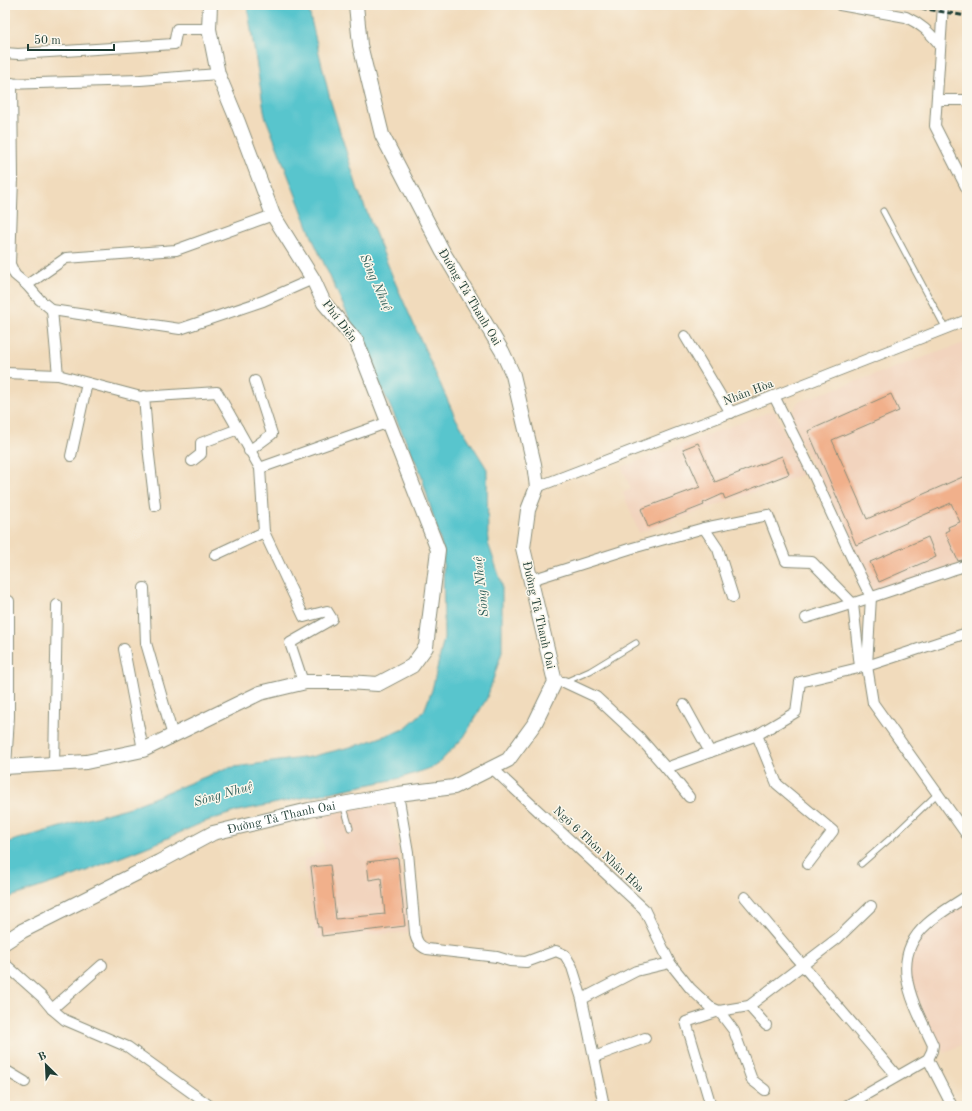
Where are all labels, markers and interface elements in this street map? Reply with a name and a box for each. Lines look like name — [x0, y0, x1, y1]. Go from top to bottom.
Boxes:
scale bar — [28, 26, 114, 52]
text: 50 m — [34, 34, 61, 47]
street label: Đường Tả Thanh Oai — [436, 247, 503, 348]
water label: Sông Nhuệ — [357, 252, 394, 314]
street label: Phú Diễn — [320, 298, 360, 345]
street label: Nhân Hòa — [722, 378, 775, 408]
water label: Sông Nhuệ — [472, 555, 491, 618]
street label: Đường Tả Thanh Oai — [520, 560, 556, 670]
water label: Sông Nhuệ — [192, 780, 255, 809]
street label: Đường Tả Thanh Oai — [226, 800, 336, 836]
street label: Ngõ 6 Thôn Nhân Hòa — [551, 805, 646, 895]
north arrow — [26, 1045, 66, 1085]
text: B — [37, 1051, 49, 1064]

